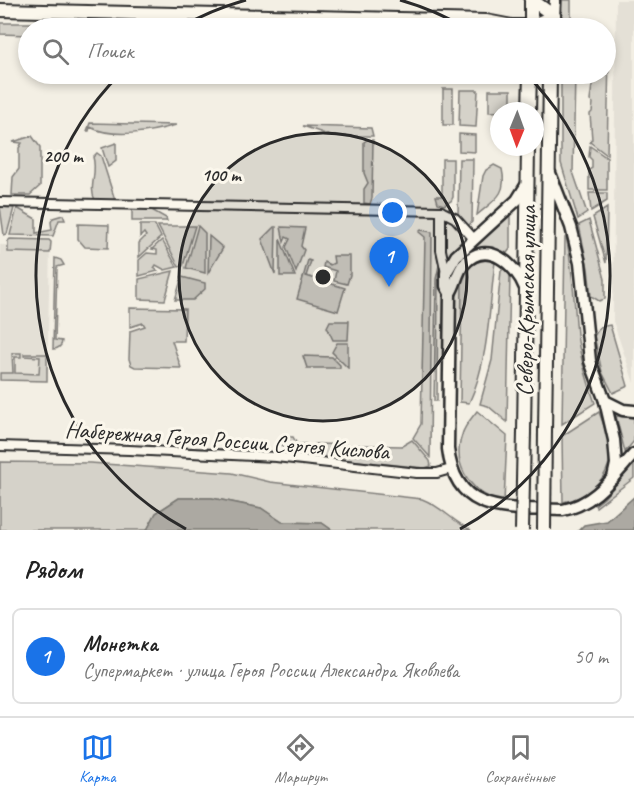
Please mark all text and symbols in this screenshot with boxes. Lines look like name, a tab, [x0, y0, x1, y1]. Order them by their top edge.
search box	[18, 18, 616, 84]
icon: search	[39, 35, 72, 68]
text: Поиск	[87, 37, 133, 65]
north arrow	[490, 102, 544, 156]
text: 200 m	[44, 145, 84, 167]
text: 100 m	[202, 164, 242, 186]
your location	[378, 198, 407, 227]
street label: Северо-Крымская улица	[509, 204, 543, 397]
pin: 1	[370, 238, 408, 287]
centre of rings	[313, 267, 333, 287]
street label: Набережная Героя России Сергея Кислова	[64, 414, 391, 466]
text: Рядом	[24, 553, 82, 586]
text: Монетка	[83, 630, 158, 658]
text: 1	[41, 644, 50, 669]
text: 50 m	[574, 644, 608, 669]
text: Супермаркет · улица Героя России Александра Яковлева	[83, 658, 459, 683]
tab: Карта	[79, 731, 116, 787]
tab: Маршрут	[274, 731, 327, 787]
tab: Сохранённые	[485, 731, 555, 787]

